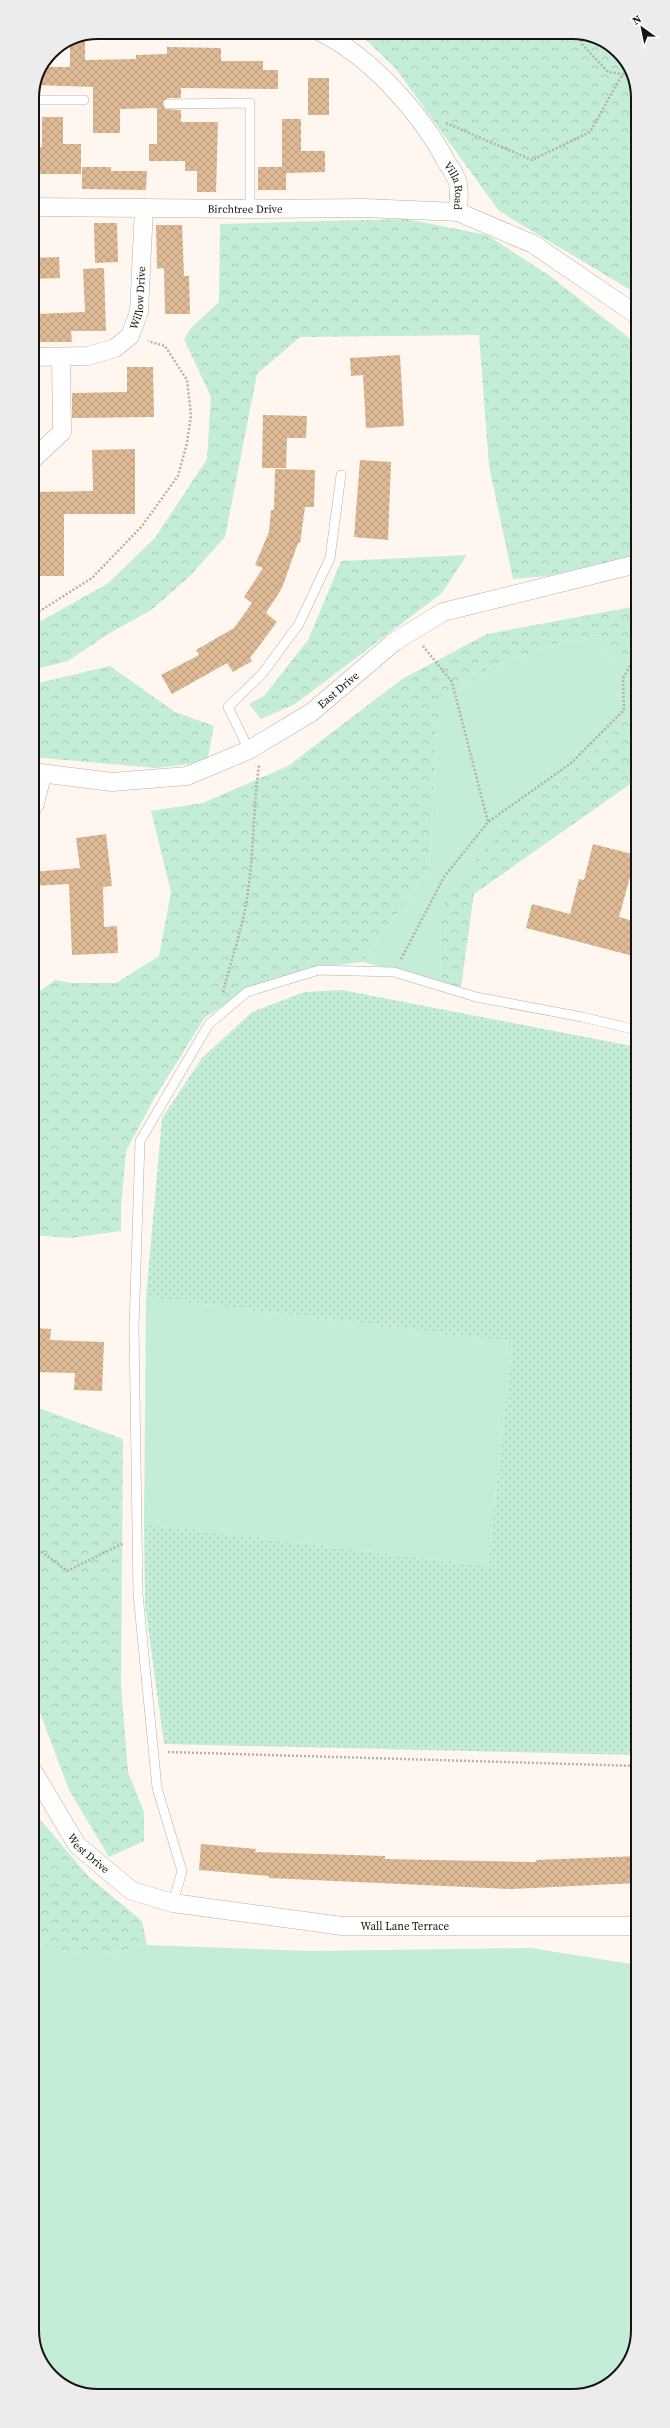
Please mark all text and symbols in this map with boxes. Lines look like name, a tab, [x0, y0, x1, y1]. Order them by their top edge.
north arrow	[622, 8, 662, 48]
text: N	[629, 12, 644, 29]
street label: Villa Road	[441, 159, 466, 211]
street label: Birchtree Drive	[207, 201, 283, 217]
street label: Willow Drive	[126, 265, 149, 331]
street label: East Drive	[314, 668, 362, 712]
street label: West Drive	[64, 1830, 113, 1877]
street label: Wall Lane Terrace	[361, 1919, 450, 1934]

